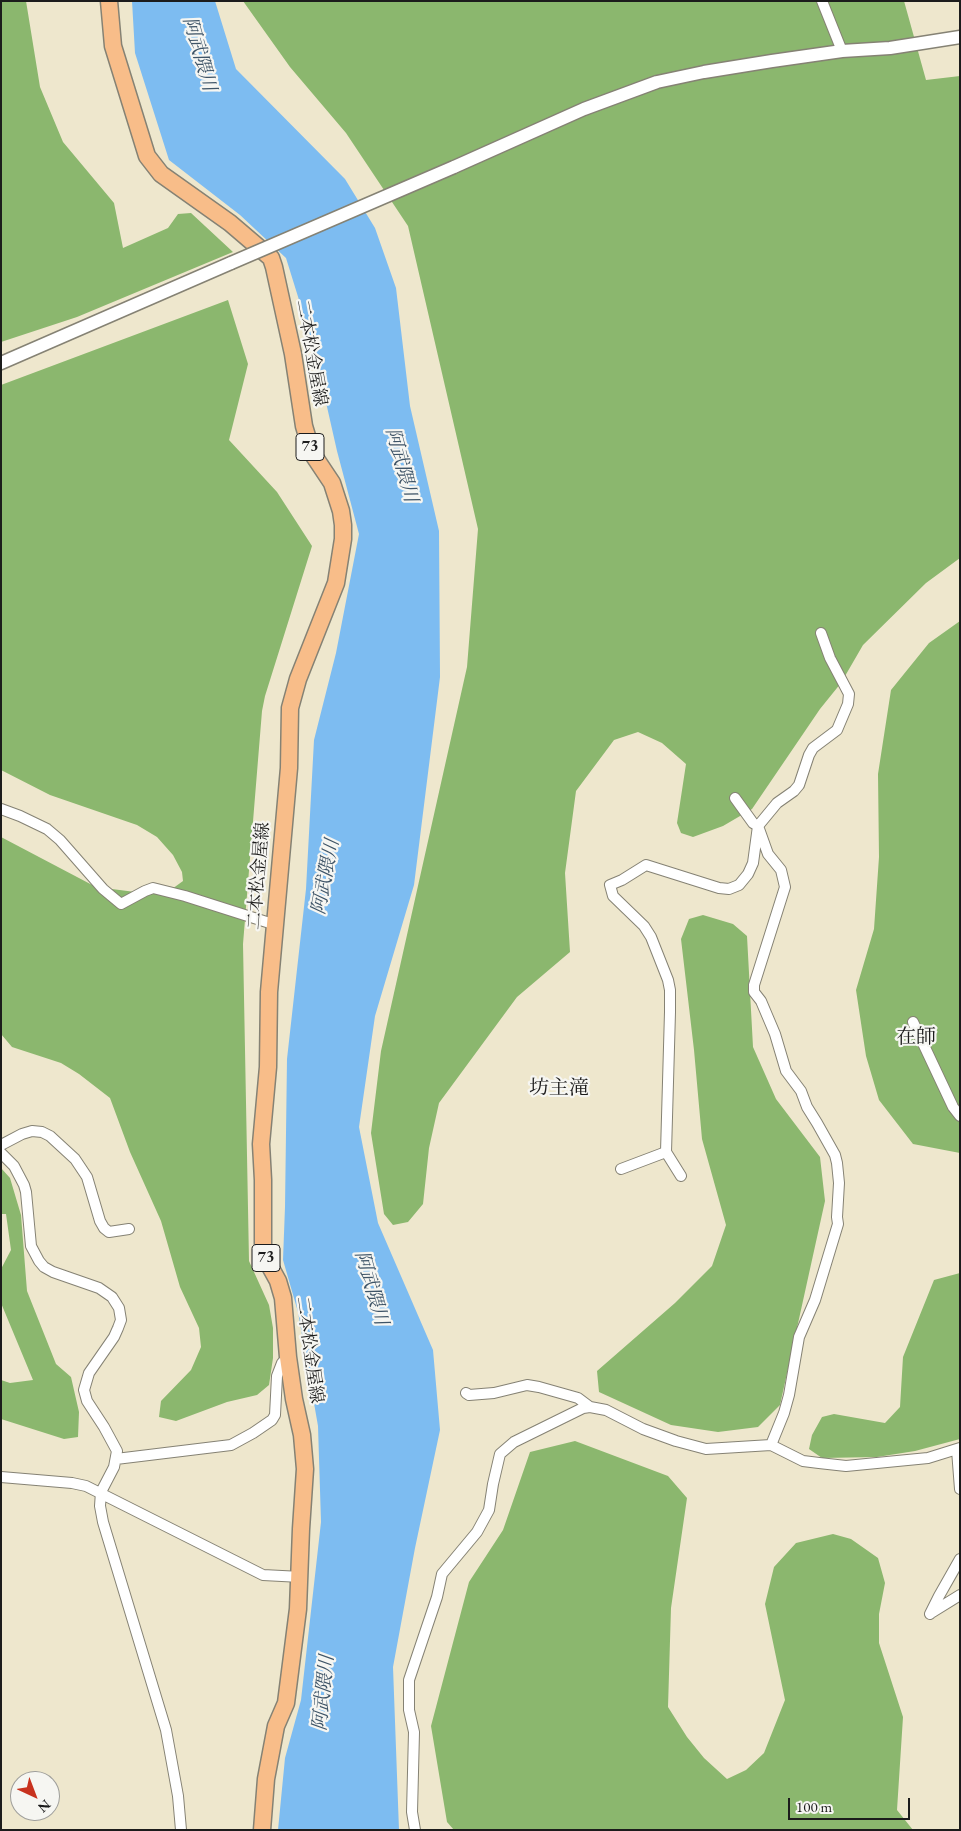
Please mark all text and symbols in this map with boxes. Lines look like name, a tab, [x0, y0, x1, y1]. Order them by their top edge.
water label: 阿武隈川	[178, 14, 220, 94]
street label: 二本松金屋線	[291, 298, 331, 408]
water label: 阿武隈川	[380, 425, 422, 505]
road number: 73	[296, 434, 324, 461]
street label: 二本松金屋線	[244, 821, 274, 931]
water label: 阿武隈川	[308, 838, 344, 916]
district label: 在師	[896, 1026, 936, 1050]
district label: 坊主滝	[529, 1077, 589, 1101]
road number: 73	[252, 1244, 280, 1272]
water label: 阿武隈川	[350, 1248, 392, 1328]
street label: 二本松金屋線	[291, 1295, 327, 1405]
water label: 阿武隈川	[309, 1654, 339, 1732]
north arrow	[10, 1771, 60, 1821]
scale bar	[791, 1788, 914, 1820]
text: N	[34, 1796, 55, 1817]
text: 100 m	[796, 1797, 832, 1816]

